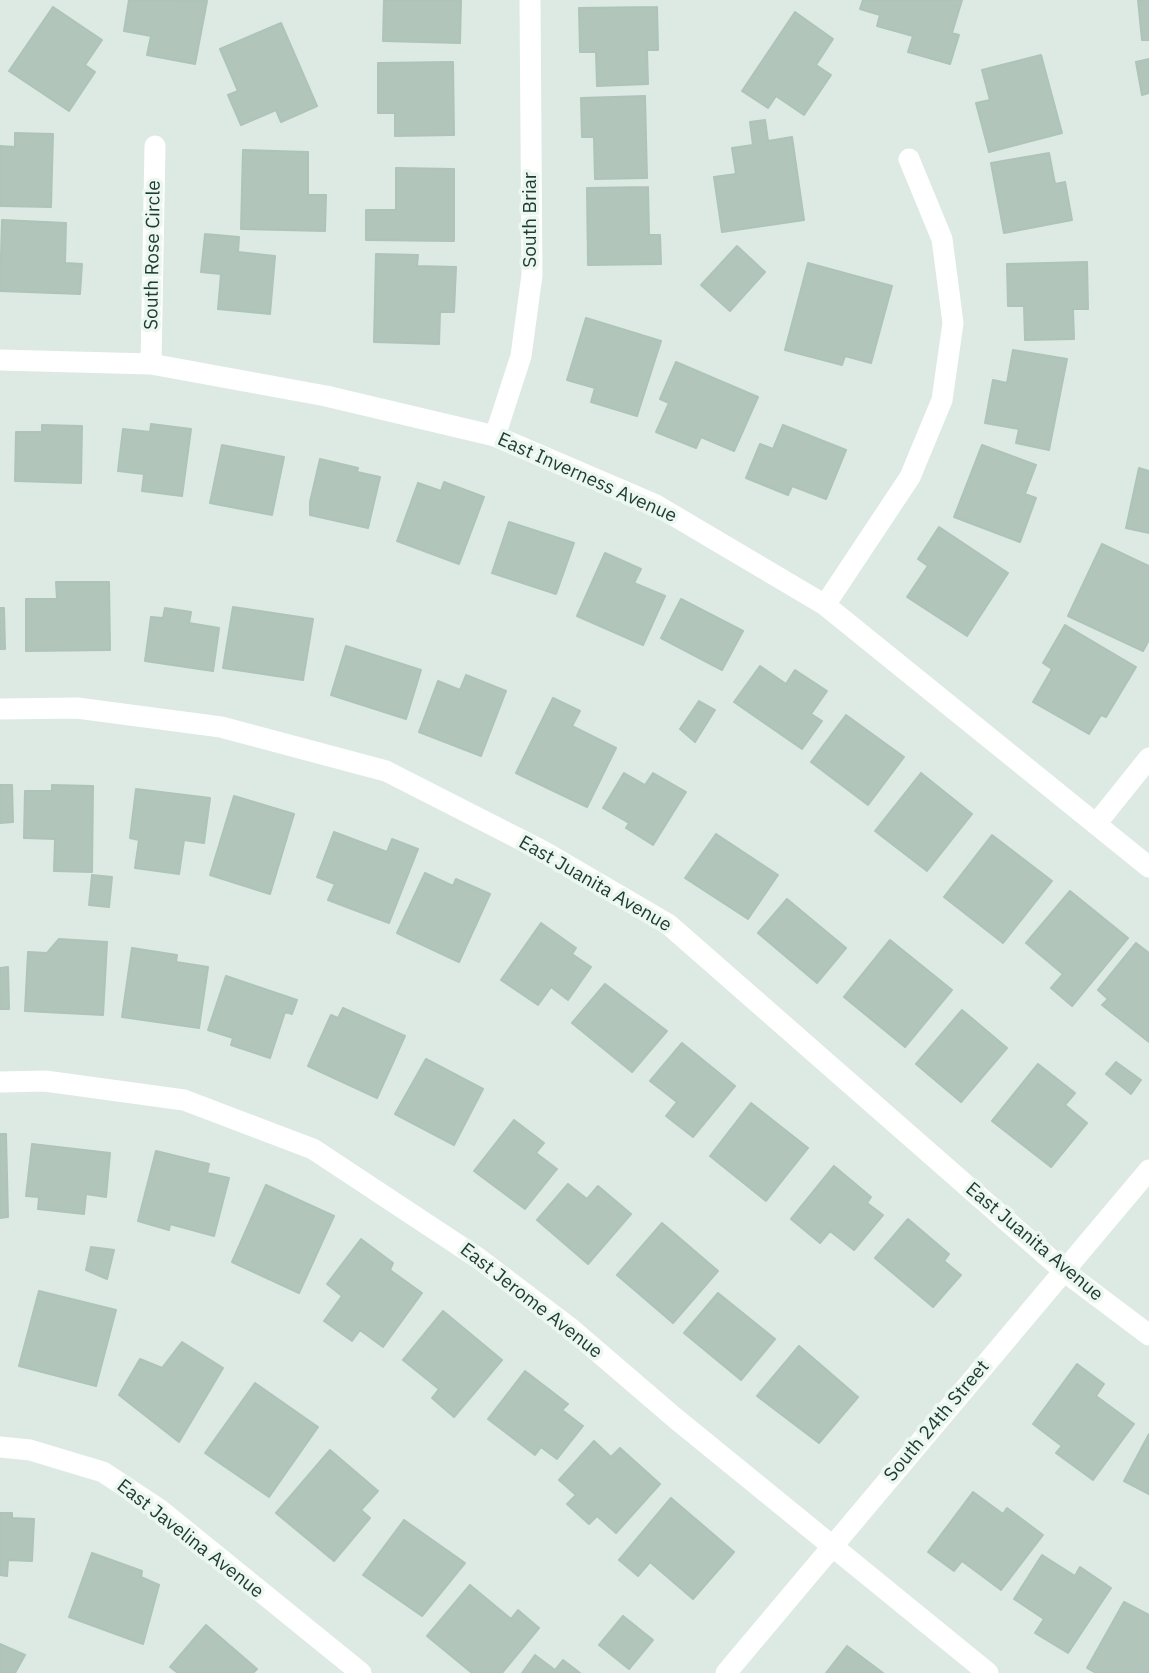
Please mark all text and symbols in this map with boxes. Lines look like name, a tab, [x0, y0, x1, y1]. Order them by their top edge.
street label: South Briar	[520, 172, 542, 268]
street label: South Rose Circle	[140, 180, 166, 330]
street label: East Inverness Avenue	[494, 428, 680, 528]
street label: East Juanita Avenue	[515, 831, 675, 937]
street label: East Juanita Avenue	[961, 1178, 1107, 1306]
street label: East Jerome Avenue	[455, 1238, 607, 1364]
street label: South 24th Street	[880, 1356, 994, 1486]
street label: East Javelina Avenue	[112, 1475, 268, 1603]

